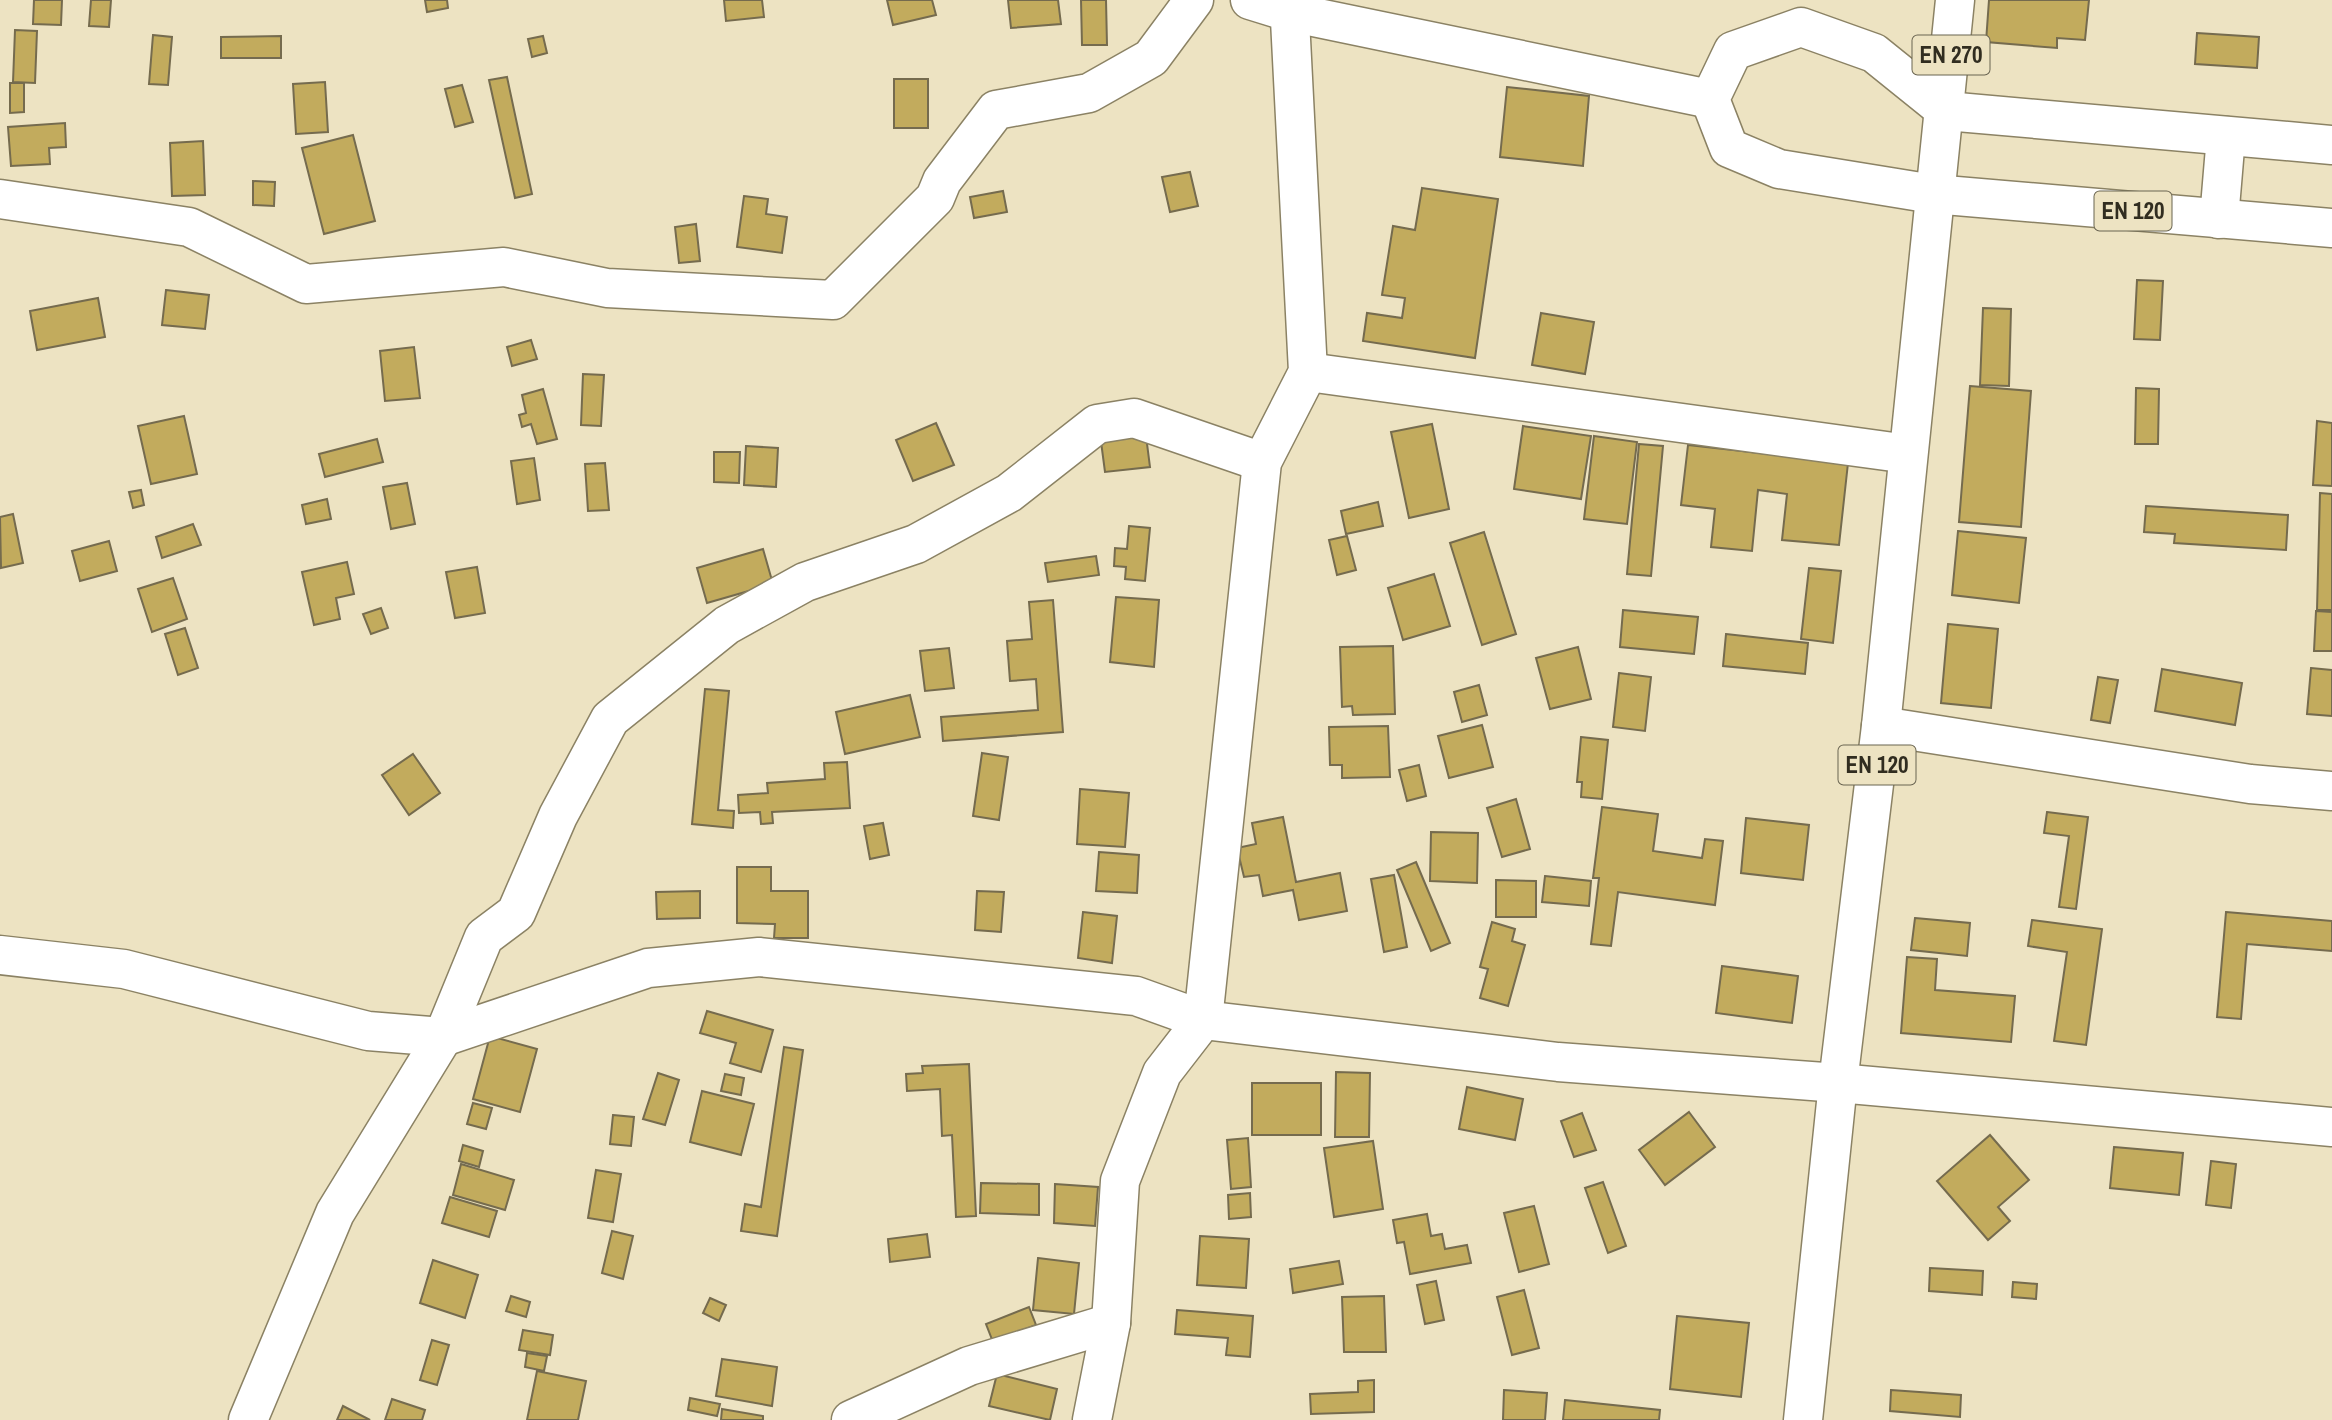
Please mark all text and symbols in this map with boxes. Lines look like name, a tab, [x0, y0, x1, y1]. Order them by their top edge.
road number: EN 270	[1912, 36, 1990, 74]
road number: EN 120	[2094, 192, 2172, 230]
road number: EN 120	[1839, 746, 1916, 785]

